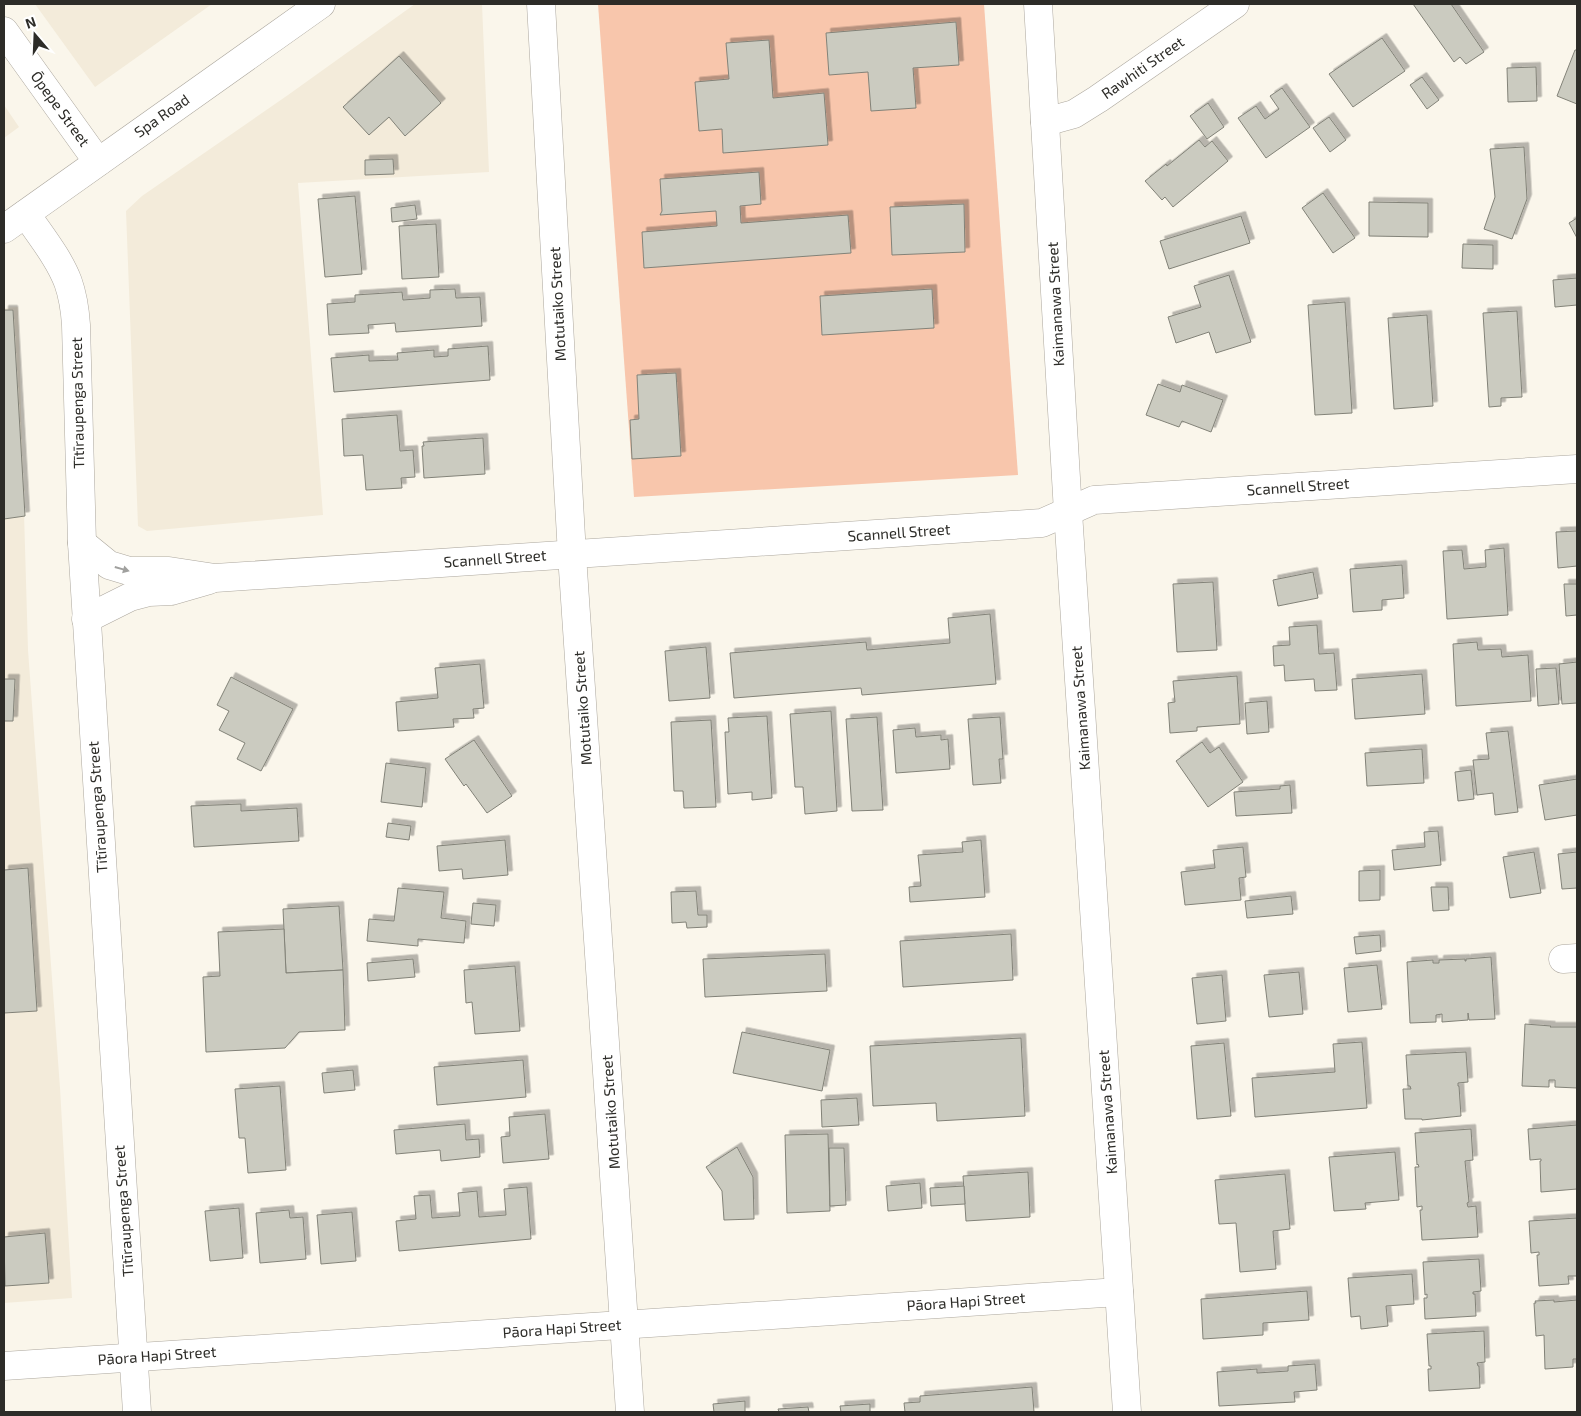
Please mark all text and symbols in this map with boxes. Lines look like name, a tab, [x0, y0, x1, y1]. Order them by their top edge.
north arrow	[10, 10, 60, 60]
text: N	[23, 13, 38, 32]
street label: Rawhiti Street	[1098, 32, 1187, 102]
street label: Ōpepe Street	[27, 67, 94, 150]
street label: Spa Road	[130, 90, 192, 141]
street label: Kaimanawa Street	[1043, 241, 1067, 367]
street label: Motutaiko Street	[545, 246, 569, 362]
street label: Tītīraupenga Street	[67, 337, 87, 469]
street label: Scannell Street	[1246, 473, 1350, 499]
street label: Scannell Street	[847, 519, 951, 545]
street label: Scannell Street	[443, 545, 547, 571]
one-way arrow	[115, 566, 130, 574]
street label: Kaimanawa Street	[1067, 645, 1093, 771]
street label: Motutaiko Street	[569, 650, 595, 766]
street label: Tītīraupenga Street	[83, 740, 111, 873]
street label: Kaimanawa Street	[1094, 1049, 1120, 1175]
street label: Motutaiko Street	[597, 1054, 623, 1170]
street label: Tītīraupenga Street	[109, 1144, 137, 1277]
street label: Pāora Hapi Street	[906, 1288, 1026, 1314]
street label: Pāora Hapi Street	[502, 1315, 622, 1341]
street label: Pāora Hapi Street	[97, 1342, 217, 1368]

